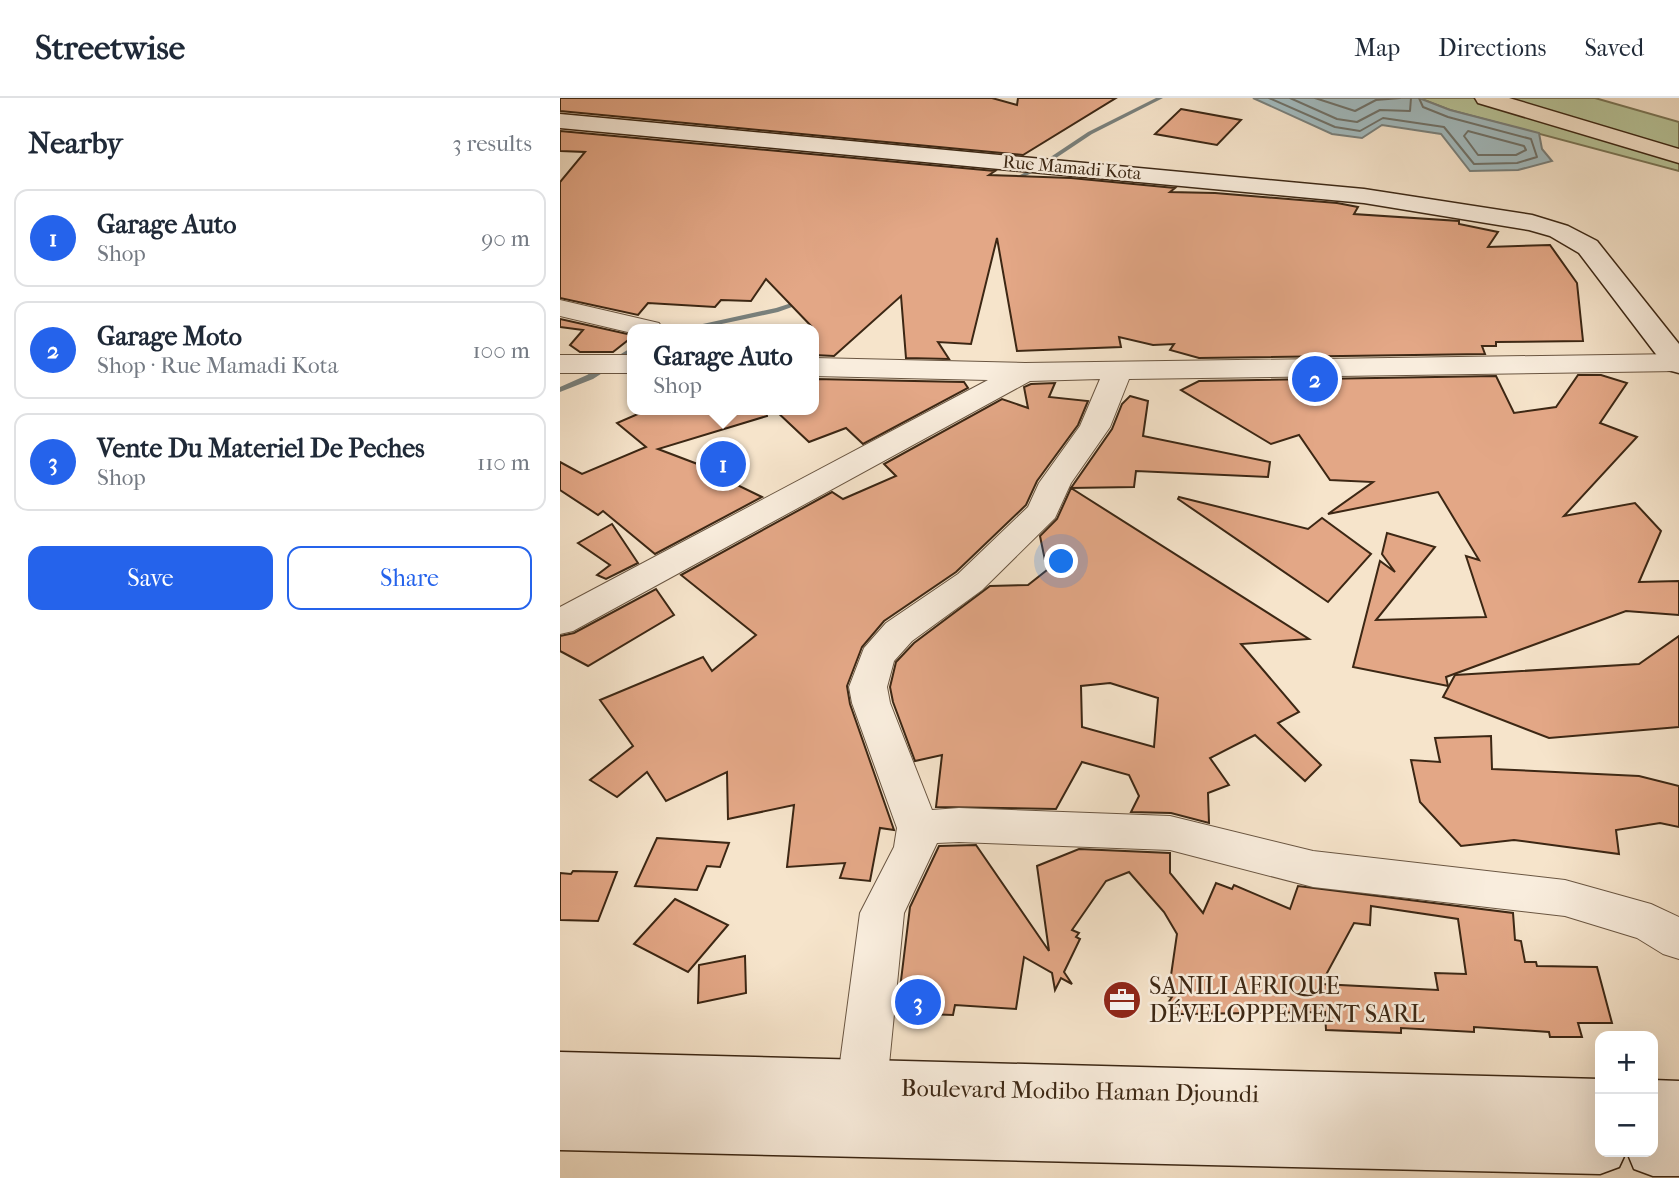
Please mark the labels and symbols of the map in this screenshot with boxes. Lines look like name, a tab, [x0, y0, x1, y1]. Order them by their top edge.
street label: Rue Mamadi Kota	[1002, 151, 1143, 185]
pin: 2	[1292, 353, 1338, 405]
pin: 1	[700, 438, 746, 490]
your location	[1044, 544, 1078, 578]
place label: SANILI AFRIQUE DÉVELOPPEMENT SARL	[1149, 972, 1425, 1028]
pin: 3	[895, 976, 941, 1028]
office icon: SANILI AFRIQUE DÉVELOPPEMENT SARL	[1101, 979, 1143, 1021]
street label: Boulevard Modibo Haman Djoundi	[901, 1074, 1259, 1108]

